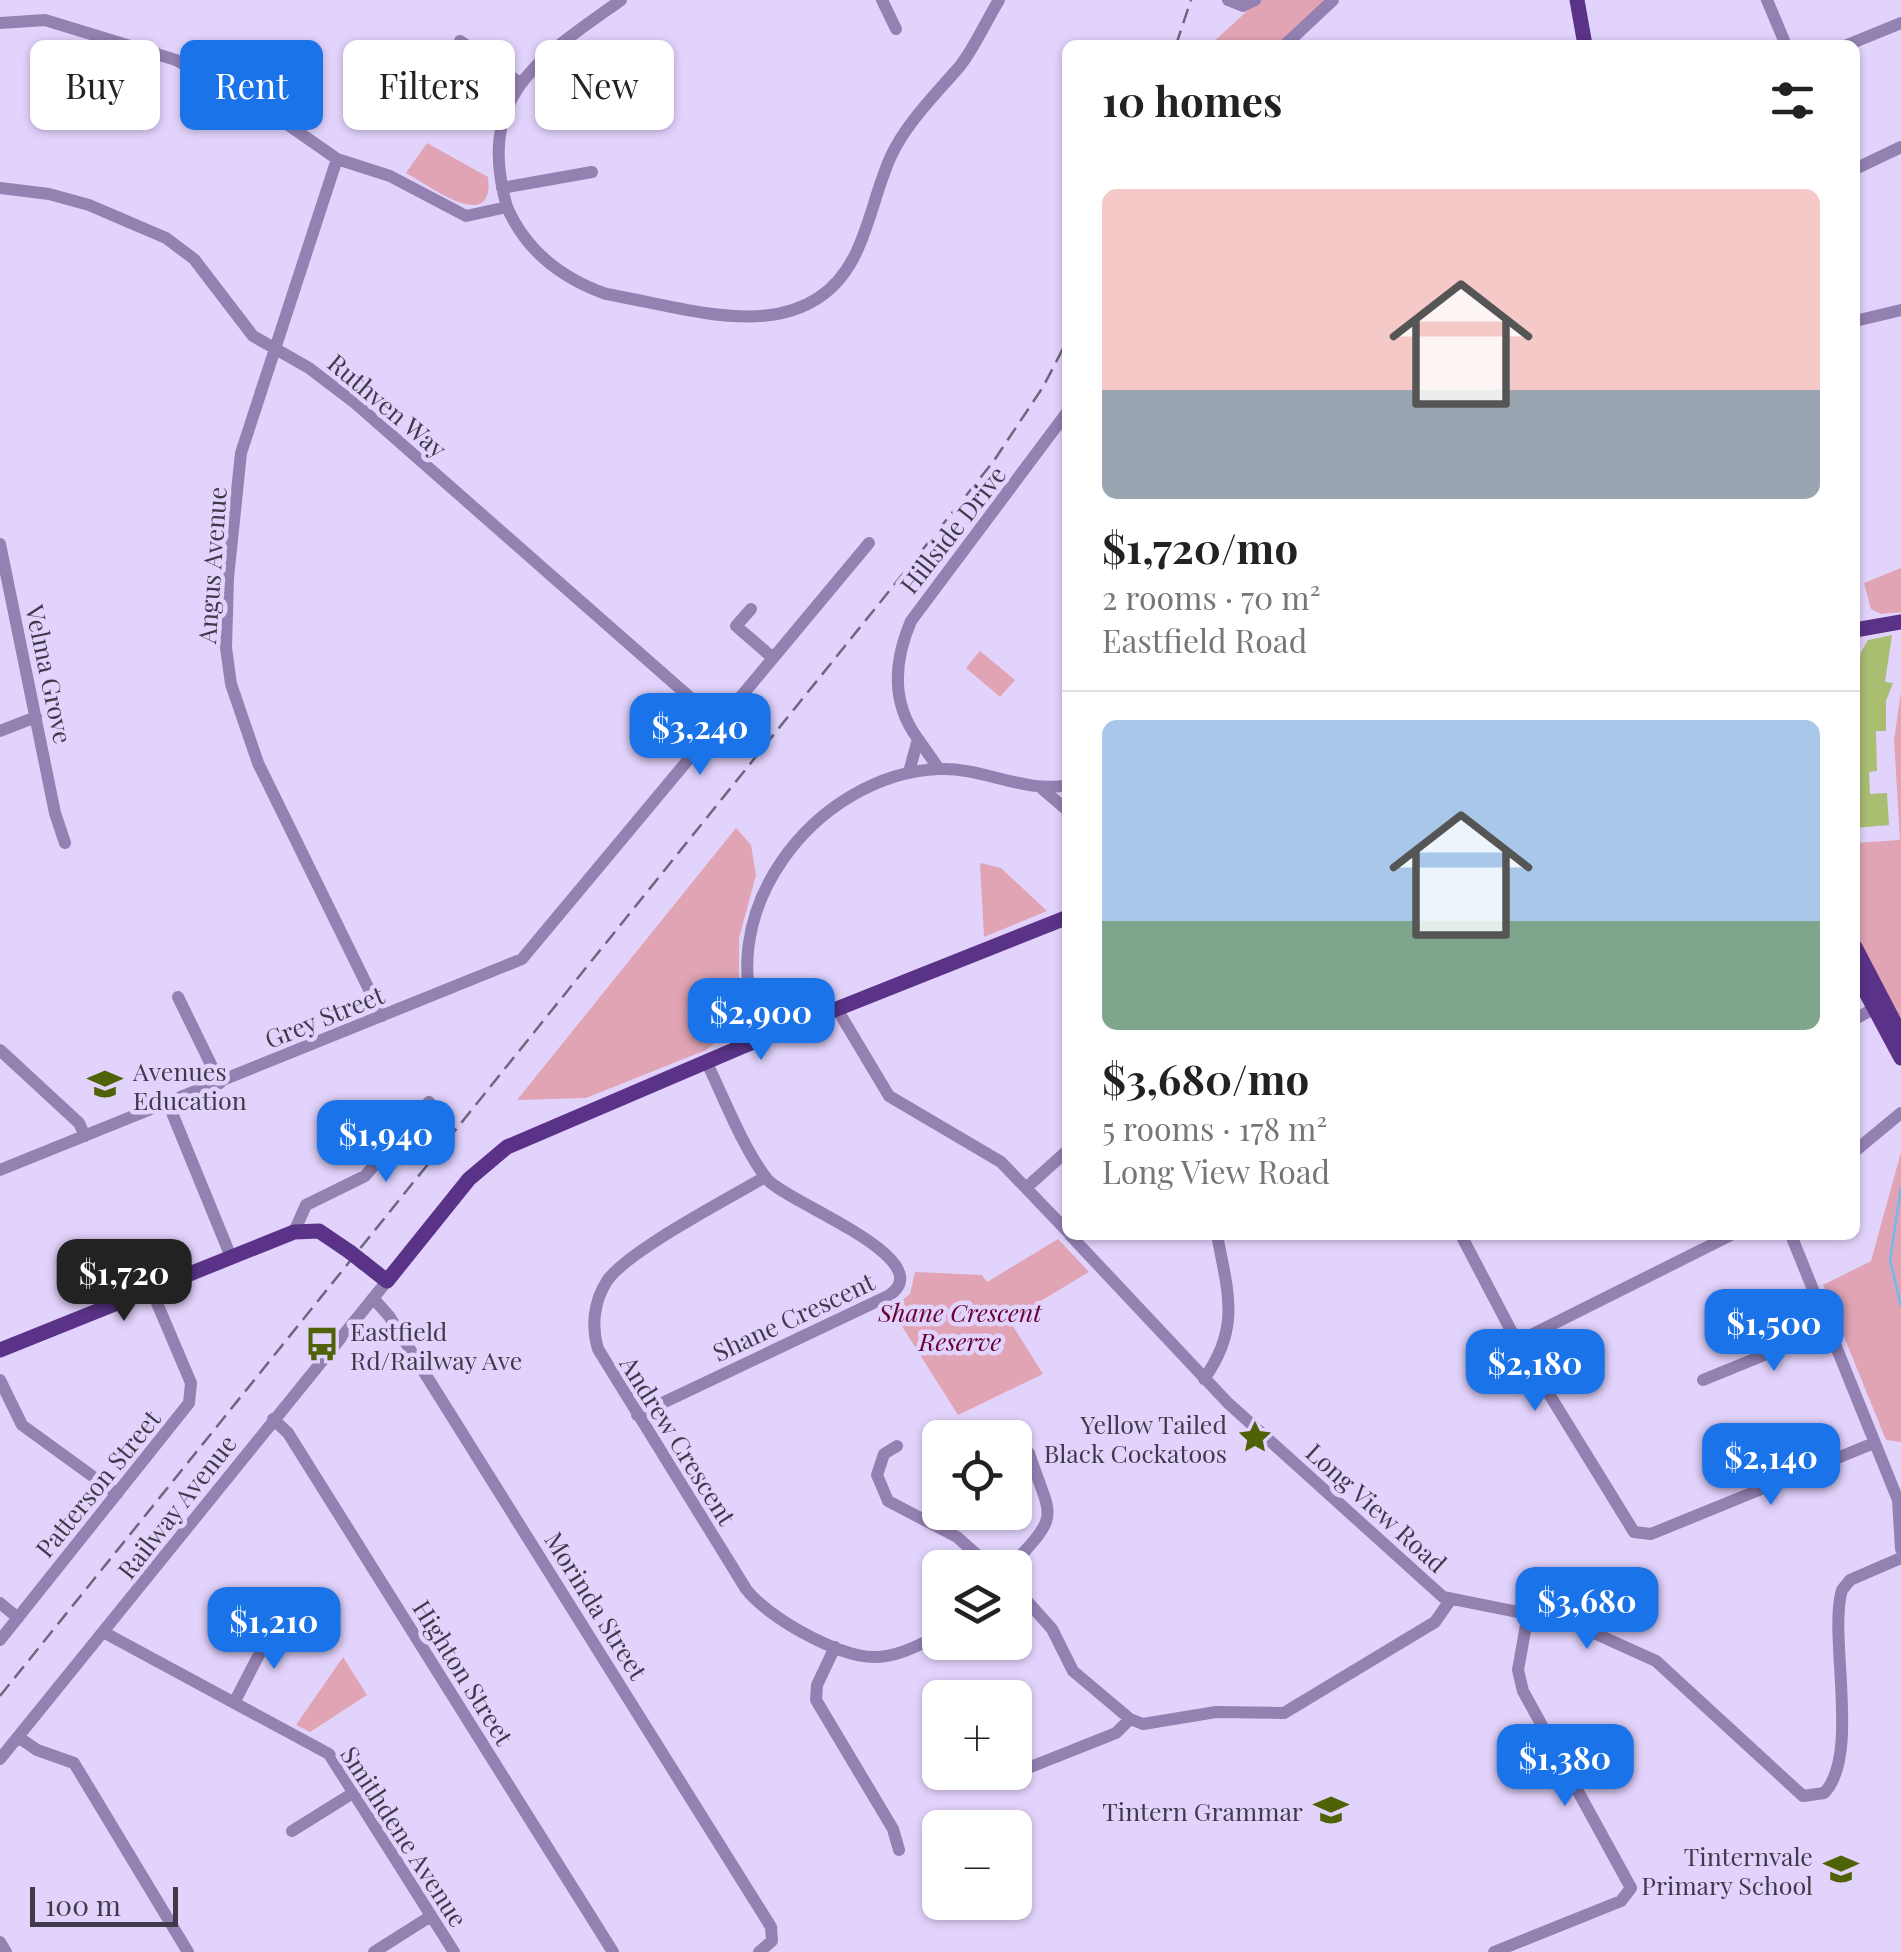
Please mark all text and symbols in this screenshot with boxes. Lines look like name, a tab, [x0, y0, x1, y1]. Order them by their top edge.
chip: Buy	[30, 40, 160, 130]
chip: Rent	[180, 40, 323, 130]
chip: Filters	[343, 40, 515, 130]
chip: New	[535, 40, 674, 130]
text: 10 homes	[1102, 72, 1282, 128]
icon: filters	[1765, 73, 1820, 128]
icon: home	[1371, 254, 1551, 434]
street label: Ruthven Way	[322, 346, 455, 465]
street label: Hillside Drive	[892, 458, 1012, 600]
street label: Angus Avenue	[189, 485, 233, 646]
text: $1,720/mo	[1102, 519, 1298, 575]
text: 2 rooms · 70 m²	[1102, 575, 1320, 618]
street label: Velma Grove	[19, 601, 81, 746]
text: Eastfield Road	[1102, 618, 1307, 661]
pin: $3,240	[619, 693, 781, 778]
text: $3,240	[652, 704, 748, 747]
icon: home	[1371, 785, 1551, 965]
street label: Grey Street	[259, 977, 390, 1055]
pin: $2,900	[680, 978, 842, 1063]
text: $2,900	[710, 989, 812, 1032]
text: $3,680/mo	[1102, 1050, 1309, 1106]
place label: Avenues Education	[132, 1054, 247, 1116]
school or university icon: Avenues Education	[86, 1065, 124, 1103]
pin: $1,940	[305, 1100, 467, 1185]
text: 5 rooms · 178 m²	[1102, 1106, 1327, 1149]
text: $1,940	[339, 1111, 433, 1154]
text: Long View Road	[1102, 1149, 1330, 1192]
pin: $1,720	[43, 1239, 205, 1324]
text: $1,720	[79, 1250, 169, 1293]
street label: Shane Crescent	[707, 1264, 880, 1368]
pin: $1,500	[1693, 1289, 1855, 1374]
park label: Shane Crescent Reserve	[877, 1295, 1043, 1357]
text: $1,500	[1727, 1300, 1821, 1343]
place label: Eastfield Rd/Railway Ave	[350, 1314, 522, 1376]
bus stop icon: Eastfield Rd/Railway Ave	[303, 1325, 341, 1363]
pin: $2,180	[1454, 1329, 1616, 1414]
text: $2,180	[1488, 1340, 1582, 1383]
street label: Andrew Crescent	[613, 1348, 745, 1532]
street label: Patterson Street	[27, 1402, 167, 1564]
place label: Yellow Tailed Black Cockatoos	[1044, 1407, 1227, 1469]
place icon: Yellow Tailed Black Cockatoos	[1236, 1418, 1274, 1456]
map controls	[922, 1420, 1032, 1920]
button: locate	[922, 1420, 1032, 1530]
pin: $2,140	[1690, 1423, 1852, 1508]
street label: Railway Avenue	[109, 1427, 243, 1585]
text: $2,140	[1724, 1434, 1818, 1477]
street label: Long View Road	[1300, 1435, 1454, 1579]
street label: Morinda Street	[538, 1525, 656, 1686]
button: layers	[922, 1550, 1032, 1660]
pin: $3,680	[1506, 1567, 1668, 1652]
text: $3,680	[1537, 1578, 1637, 1621]
pin: $1,210	[193, 1587, 355, 1672]
street label: Highton Street	[406, 1593, 522, 1752]
text: $1,210	[230, 1598, 318, 1641]
button: +	[922, 1680, 1032, 1790]
pin: $1,380	[1484, 1724, 1646, 1809]
text: $1,380	[1519, 1735, 1611, 1778]
street label: Smithdene Avenue	[334, 1739, 476, 1933]
school or university icon: Tintern Grammar	[1312, 1791, 1350, 1829]
place label: Tintern Grammar	[1102, 1794, 1303, 1827]
button: −	[922, 1810, 1032, 1920]
place label: Tinternvale Primary School	[1641, 1839, 1813, 1901]
school or university icon: Tinternvale Primary School	[1822, 1850, 1860, 1888]
scale bar	[30, 1882, 178, 1926]
text: 100 m	[45, 1886, 121, 1923]

